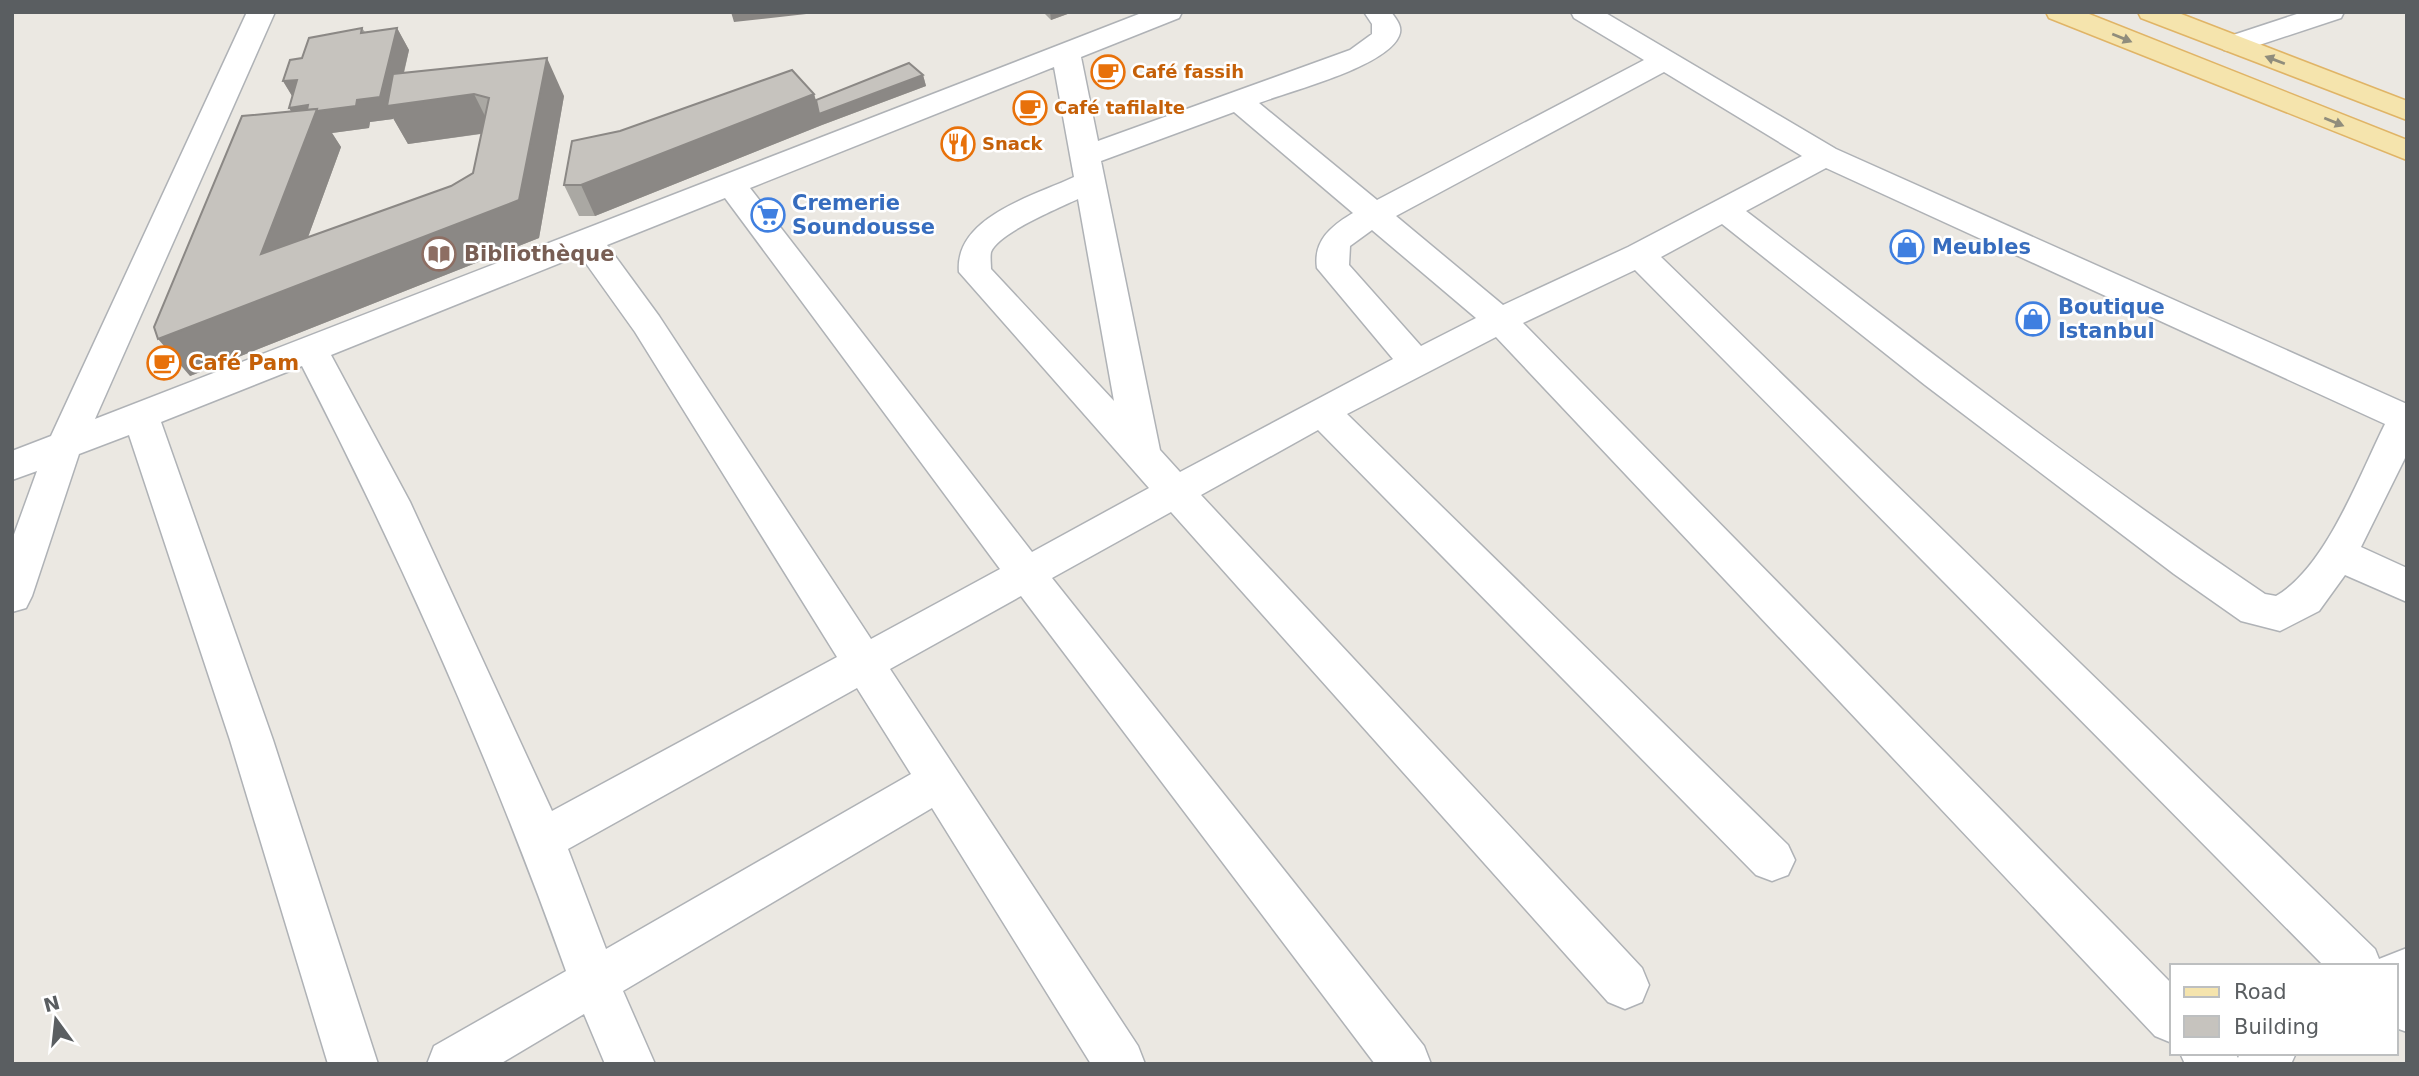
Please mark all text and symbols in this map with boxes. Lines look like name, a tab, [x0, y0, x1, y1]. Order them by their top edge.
one-way arrow	[2112, 32, 2133, 43]
cafe icon: Café fassih	[1089, 53, 1127, 91]
one-way arrow	[2264, 54, 2285, 65]
place label: Café fassih	[1132, 61, 1244, 82]
cafe icon: Café tafilalte	[1011, 89, 1049, 127]
place label: Café tafilalte	[1054, 97, 1185, 118]
one-way arrow	[2323, 116, 2344, 127]
restaurant icon: Snack	[939, 125, 977, 163]
place label: Snack	[982, 133, 1044, 154]
place label: Cremerie Soundousse	[792, 191, 935, 239]
supermarket icon: Cremerie Soundousse	[749, 196, 787, 234]
shop icon: Meubles	[1888, 228, 1926, 266]
library icon: Bibliothèque	[420, 235, 458, 273]
place label: Meubles	[1932, 235, 2031, 259]
place label: Bibliothèque	[464, 242, 615, 266]
place label: Boutique Istanbul	[2058, 295, 2165, 343]
shop icon: Boutique Istanbul	[2014, 300, 2052, 338]
cafe icon: Café Pam	[145, 344, 183, 382]
place label: Café Pam	[188, 351, 299, 375]
legend	[2170, 964, 2398, 1055]
text: Road	[2234, 980, 2287, 1004]
north arrow	[21, 985, 91, 1055]
text: N	[41, 991, 62, 1016]
text: Building	[2234, 1015, 2319, 1039]

